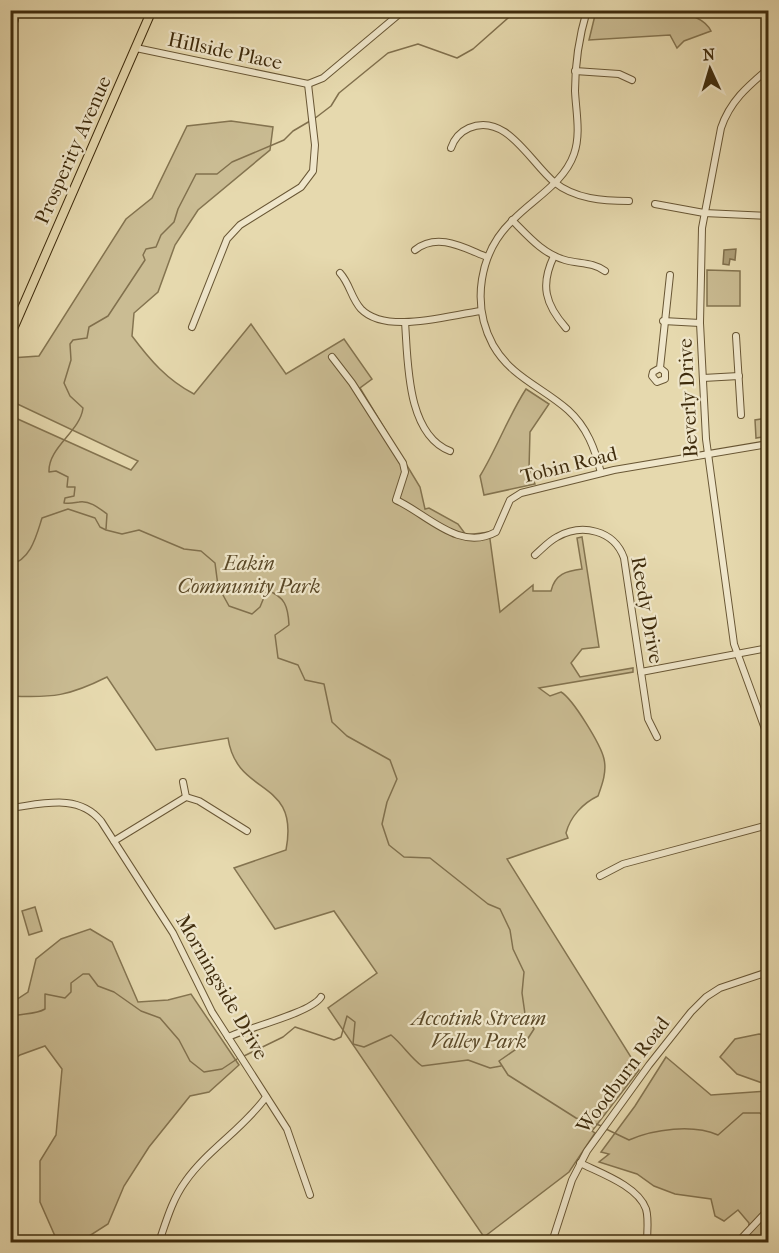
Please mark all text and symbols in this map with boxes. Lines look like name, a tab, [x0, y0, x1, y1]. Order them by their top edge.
street label: Hillside Place	[166, 28, 285, 74]
north arrow	[680, 39, 740, 99]
text: N	[702, 45, 717, 64]
street label: Prosperity Avenue	[30, 72, 116, 228]
street label: Beverly Drive	[673, 338, 703, 458]
street label: Tobin Road	[518, 442, 621, 488]
park label: Eakin Community Park	[177, 552, 321, 598]
street label: Reedy Drive	[626, 555, 668, 666]
street label: Morningside Drive	[171, 910, 273, 1064]
park label: Accotink Stream Valley Park	[409, 1007, 546, 1053]
street label: Woodburn Road	[571, 1011, 675, 1139]

